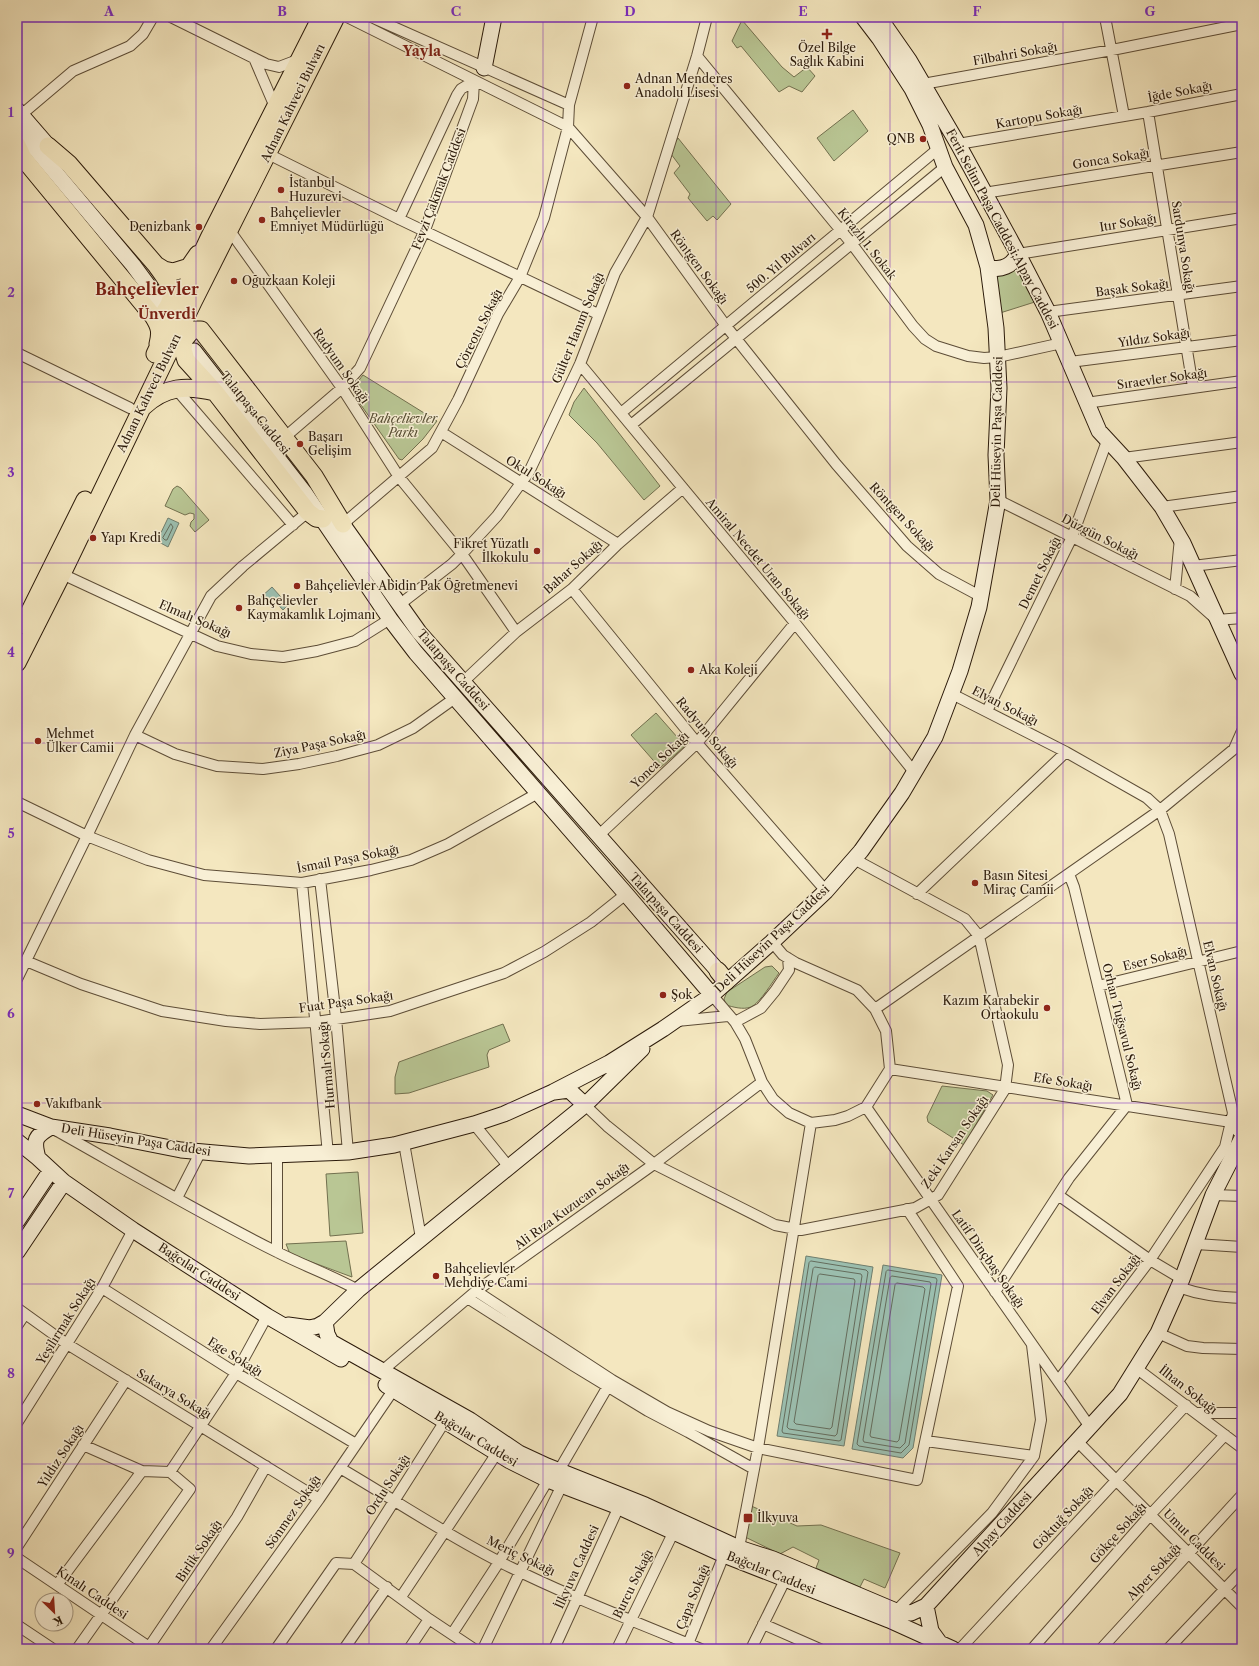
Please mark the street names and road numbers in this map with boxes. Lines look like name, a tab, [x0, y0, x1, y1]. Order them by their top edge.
street label: Filbahri Sokağı	[972, 39, 1059, 68]
street label: Adnan Kahveci Bulvarı	[257, 41, 328, 165]
street label: İğde Sokağı	[1146, 77, 1214, 105]
street label: Kartopu Sokağı	[994, 101, 1084, 132]
street label: Fevzi Çakmak Caddesi	[408, 126, 469, 252]
street label: Ferit Selim Paşa Caddesi;Alpay Caddesi	[943, 126, 1062, 332]
street label: Gonca Sokağı	[1071, 145, 1151, 172]
street label: Sardunya Sokağı	[1169, 200, 1198, 295]
street label: Kirazlı 1. Sokak	[835, 205, 901, 283]
street label: Itır Sokağı	[1098, 211, 1158, 234]
street label: Röntgen Sokağı	[667, 226, 732, 307]
street label: 500. Yıl Bulvarı	[743, 229, 819, 296]
street label: Gülter Hanım Sokağı	[548, 270, 607, 386]
street label: Başak Sokağı	[1095, 276, 1170, 299]
street label: Çöreotu Sokağı	[452, 286, 505, 371]
street label: Radyum Sokağı	[310, 325, 373, 406]
street label: Yıldız Sokağı	[1116, 325, 1191, 350]
street label: Adnan Kahveci Bulvarı	[113, 331, 184, 455]
street label: Deli Hüseyin Paşa Caddesi	[988, 356, 1005, 508]
street label: Sıraevler Sokağı	[1116, 365, 1208, 392]
street label: Talatpaşa Caddesi	[217, 368, 294, 457]
street label: Okul Sokağı	[503, 452, 570, 501]
street label: Röntgen Sokağı	[867, 479, 938, 555]
street label: Amiral Necdet Uran Sokağı	[702, 494, 814, 623]
street label: Düzgün Sokağı	[1059, 511, 1142, 563]
street label: Demet Sokağı	[1015, 534, 1064, 612]
street label: Bahar Sokağı	[540, 536, 605, 597]
street label: Elmalı Sokağı	[157, 597, 234, 641]
street label: Talatpaşa Caddesi	[414, 626, 493, 714]
street label: Elvan Sokağı	[970, 682, 1041, 729]
street label: Radyum Sokağı	[673, 694, 742, 772]
street label: Ziya Paşa Sokağı	[273, 726, 368, 761]
street label: Yonca Sokağı	[627, 728, 692, 792]
street label: İsmail Paşa Sokağı	[295, 840, 401, 876]
street label: Talatpaşa Caddesi	[627, 870, 706, 956]
street label: Deli Hüseyin Paşa Caddesi	[711, 881, 832, 996]
street label: Elvan Sokağı	[1200, 939, 1231, 1013]
street label: Eser Sokağı	[1121, 943, 1189, 974]
street label: Orhan Tuğsavul Sokağı	[1099, 962, 1146, 1092]
street label: Fuat Paşa Sokağı	[298, 987, 394, 1016]
street label: Hurmalı Sokağı	[315, 1020, 338, 1109]
street label: Efe Sokağı	[1032, 1069, 1094, 1094]
street label: Zeki Karsan Sokağı	[918, 1092, 991, 1191]
street label: Deli Hüseyin Paşa Caddesi	[60, 1120, 212, 1159]
street label: Ali Rıza Kuzucan Sokağı	[511, 1159, 632, 1253]
street label: Latif Dinçbaş Sokağı	[949, 1207, 1028, 1311]
street label: Bağcılar Caddesi	[156, 1240, 243, 1304]
street label: Elvan Sokağı	[1088, 1250, 1144, 1317]
street label: Yeşilırmak Sokağı	[32, 1274, 99, 1368]
street label: Ege Sokağı	[205, 1334, 266, 1379]
street label: İlhan Sokağı	[1156, 1361, 1221, 1417]
street label: Sakarya Sokağı	[134, 1365, 215, 1422]
street label: Bağcılar Caddesi	[432, 1408, 521, 1470]
street label: Yıldız Sokağı	[34, 1421, 87, 1491]
street label: Ordu Sokağı	[362, 1451, 413, 1518]
street label: Sönmez Sokağı	[262, 1472, 324, 1552]
street label: Göktuğ Sokağı	[1029, 1482, 1096, 1553]
street label: Alpay Caddesi	[968, 1488, 1035, 1560]
street label: Gökçe Sokağı	[1086, 1499, 1149, 1566]
street label: Umut Caddesi	[1160, 1506, 1228, 1574]
street label: Birlik Sokağı	[172, 1517, 225, 1585]
street label: İlkyuva Caddesi	[550, 1522, 602, 1611]
street label: Meriç Sokağı	[485, 1533, 558, 1579]
street label: Alper Sokağı	[1123, 1540, 1184, 1604]
street label: Burcu Sokağı	[609, 1546, 656, 1621]
street label: Bağcılar Caddesi	[725, 1548, 818, 1597]
street label: Çapa Sokağı	[673, 1561, 713, 1632]
street label: Kınalı Caddesi	[54, 1564, 130, 1622]

